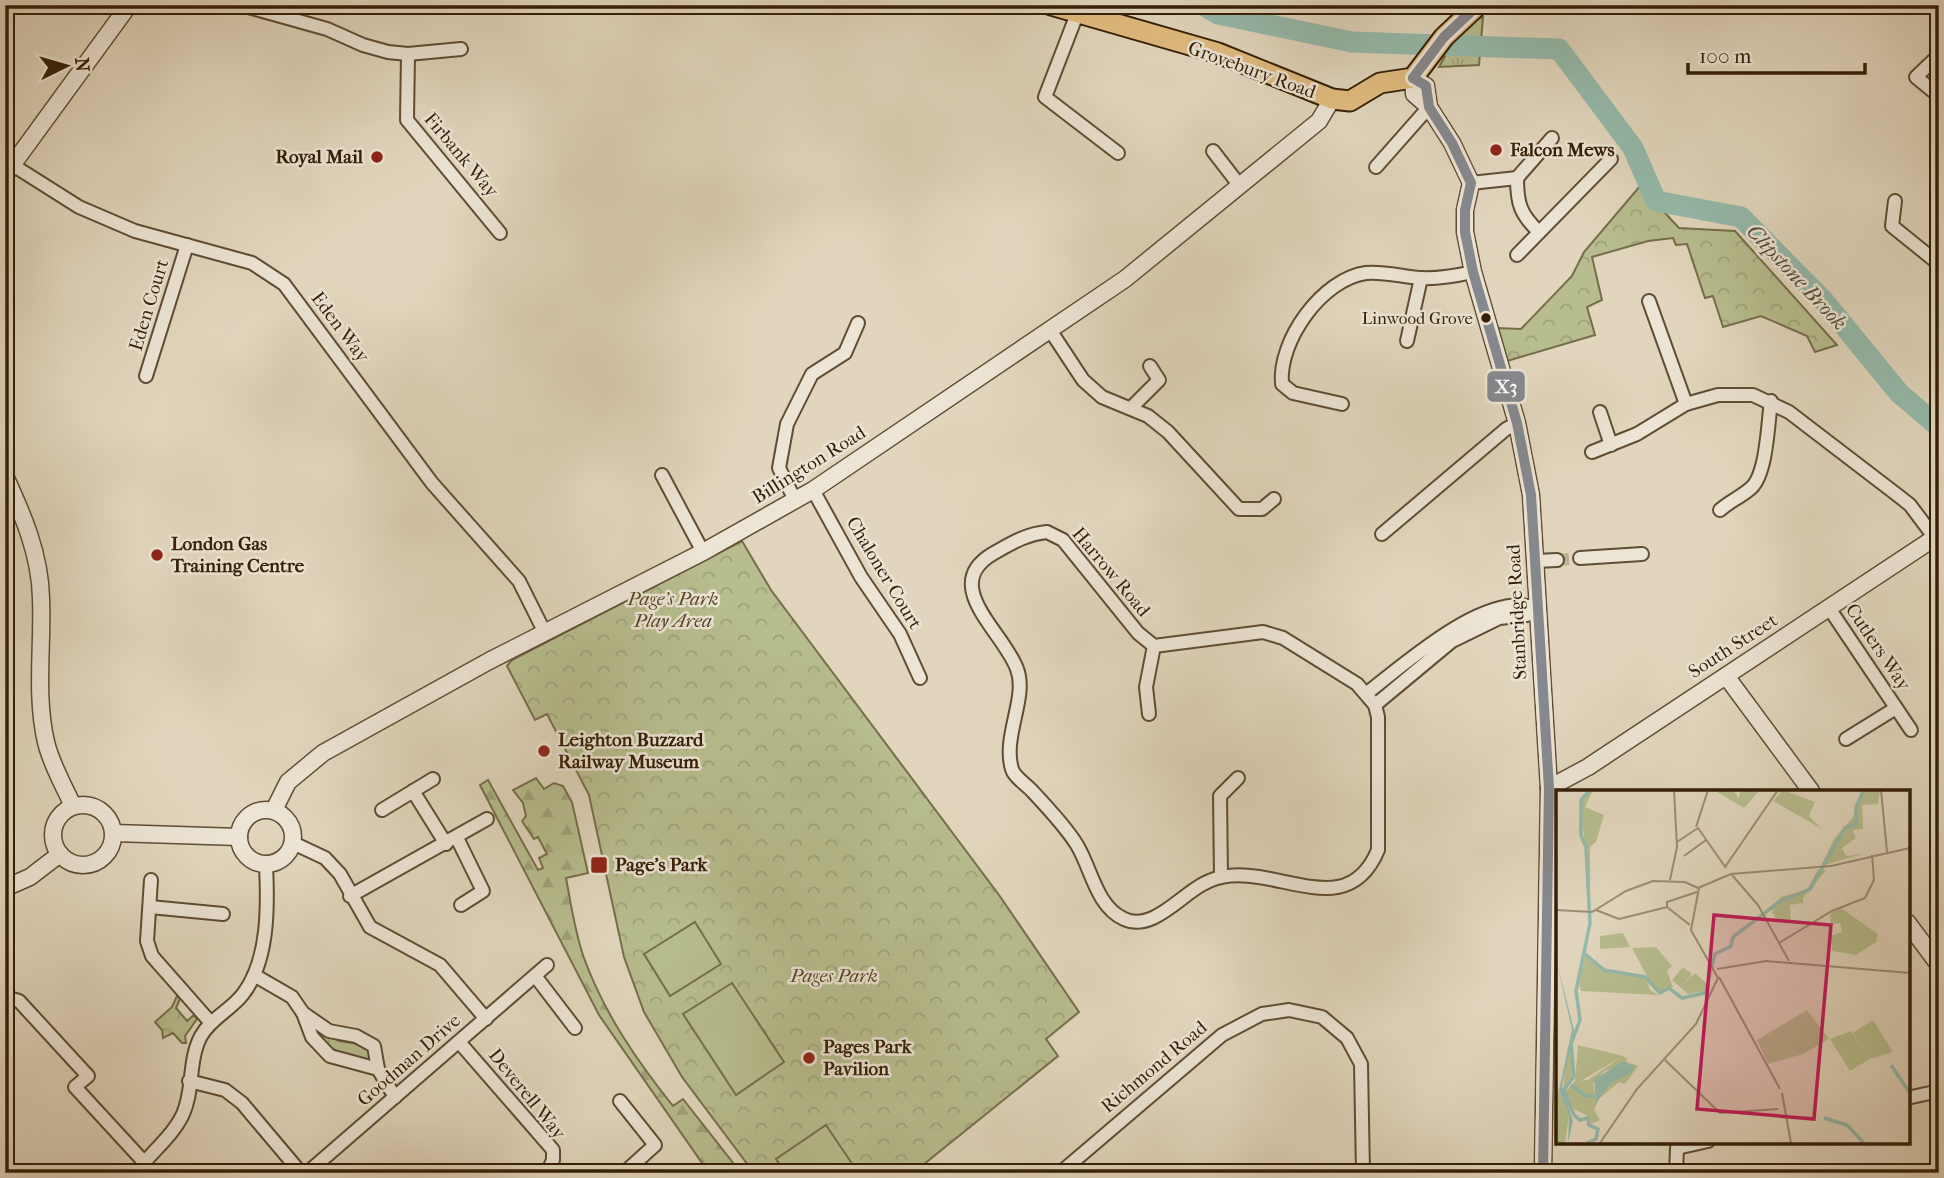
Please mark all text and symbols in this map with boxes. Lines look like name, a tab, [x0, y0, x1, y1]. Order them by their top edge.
north arrow	[32, 32, 102, 102]
scale bar	[1688, 32, 1865, 76]
street label: Grovebury Road	[1185, 37, 1319, 104]
text: 100 m	[1699, 44, 1752, 68]
text: N	[70, 56, 94, 73]
street label: Firbank Way	[419, 108, 503, 202]
place label: Falcon Mews	[1509, 139, 1615, 161]
marker: Falcon Mews	[1488, 142, 1504, 158]
place label: Royal Mail	[275, 146, 364, 168]
marker: Royal Mail	[369, 149, 385, 165]
water label: Clipstone Brook	[1742, 219, 1852, 335]
street label: Eden Court	[125, 256, 173, 353]
street label: Eden Way	[306, 287, 374, 367]
place label: Linwood Grove	[1362, 308, 1474, 328]
marker: Linwood Grove	[1479, 311, 1493, 325]
line badge: X3	[1486, 370, 1526, 403]
text: X3	[1494, 376, 1517, 398]
street label: Billington Road	[748, 421, 870, 509]
street label: Chaloner Court	[842, 513, 926, 633]
street label: Harrow Road	[1067, 523, 1155, 622]
place label: London Gas Training Centre	[170, 533, 305, 577]
street label: Stanbridge Road	[1502, 543, 1532, 680]
marker: London Gas Training Centre	[149, 547, 165, 563]
park label: Page's Park Play Area	[626, 588, 719, 632]
street label: Cutlers Way	[1841, 599, 1916, 695]
street label: South Street	[1684, 609, 1782, 683]
place label: Leighton Buzzard Railway Museum	[558, 729, 704, 773]
marker: Leighton Buzzard Railway Museum	[536, 743, 552, 759]
inset map	[1556, 790, 1909, 1143]
place label: Page's Park	[615, 854, 709, 876]
marker: Page's Park	[589, 855, 609, 875]
park label: Pages Park	[789, 965, 878, 987]
street label: Goodman Drive	[353, 1009, 465, 1111]
street label: Richmond Road	[1097, 1016, 1212, 1118]
place label: Pages Park Pavilion	[823, 1036, 913, 1080]
street label: Deverell Way	[484, 1044, 571, 1144]
marker: Pages Park Pavilion	[801, 1050, 817, 1066]

